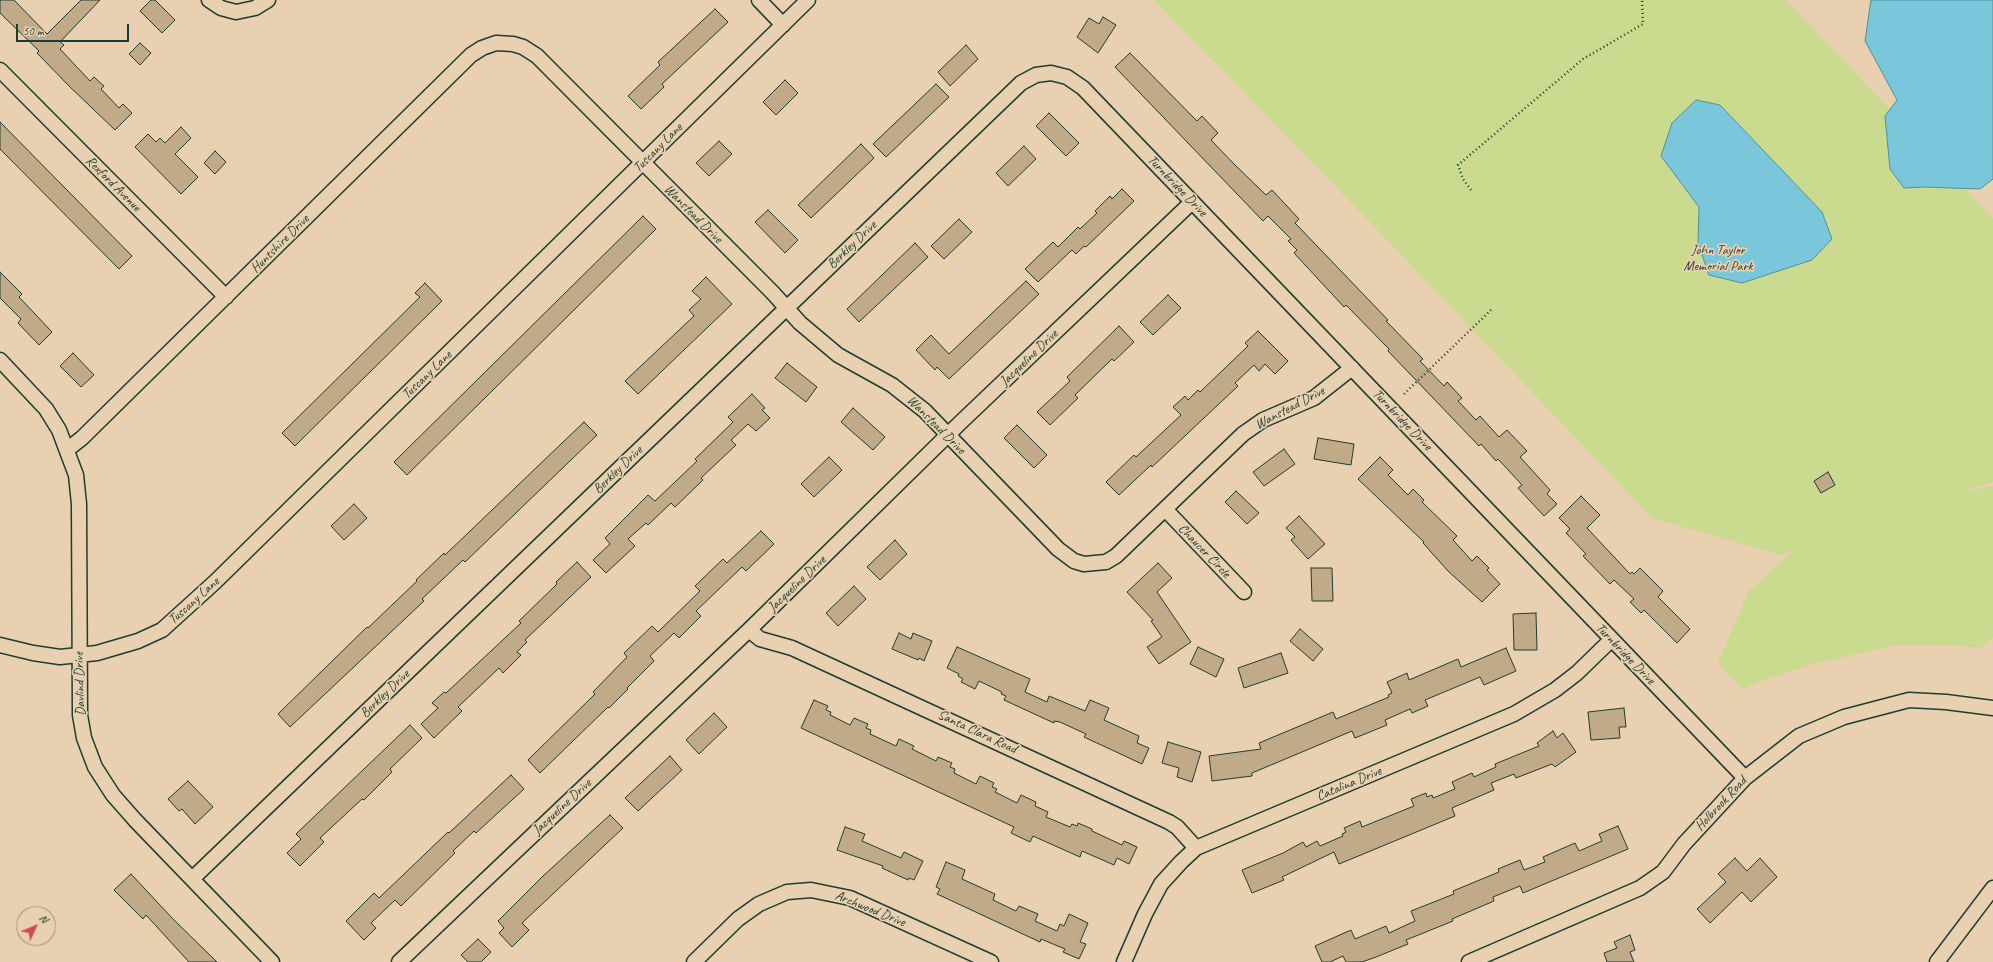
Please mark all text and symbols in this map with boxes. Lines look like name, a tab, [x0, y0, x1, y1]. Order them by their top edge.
scale bar	[18, 16, 131, 42]
text: 50 m	[23, 23, 43, 39]
street label: Tuscany Lane	[630, 120, 686, 176]
street label: Turnbridge Drive	[1144, 152, 1210, 220]
street label: Rexford Avenue	[82, 153, 144, 215]
street label: Wanstead Drive	[660, 181, 726, 247]
street label: Huntshire Drive	[247, 211, 313, 277]
street label: Berkley Drive	[824, 217, 880, 273]
park label: John Taylor Memorial Park	[1683, 242, 1753, 274]
street label: Jacqueline Drive	[996, 326, 1062, 390]
street label: Tuscany Lane	[398, 347, 456, 403]
street label: Wanstead Drive	[1252, 383, 1328, 433]
street label: Turnbridge Drive	[1369, 386, 1435, 454]
street label: Wanstead Drive	[903, 392, 969, 458]
street label: Berkley Drive	[590, 442, 646, 498]
street label: Chaucer Circle	[1174, 521, 1234, 581]
street label: Jacqueline Drive	[764, 552, 830, 616]
street label: Tuscany Lane	[165, 574, 223, 628]
street label: Turnbridge Drive	[1592, 620, 1658, 688]
street label: Davlind Drive	[70, 652, 90, 716]
street label: Berkley Drive	[357, 666, 413, 722]
street label: Santa Clara Road	[935, 706, 1019, 758]
street label: Catalina Drive	[1314, 763, 1384, 805]
street label: Holbrook Road	[1692, 773, 1750, 835]
street label: Jacqueline Drive	[529, 775, 595, 839]
street label: Archwood Drive	[832, 887, 908, 931]
north arrow	[16, 906, 56, 946]
text: N	[37, 911, 51, 926]

